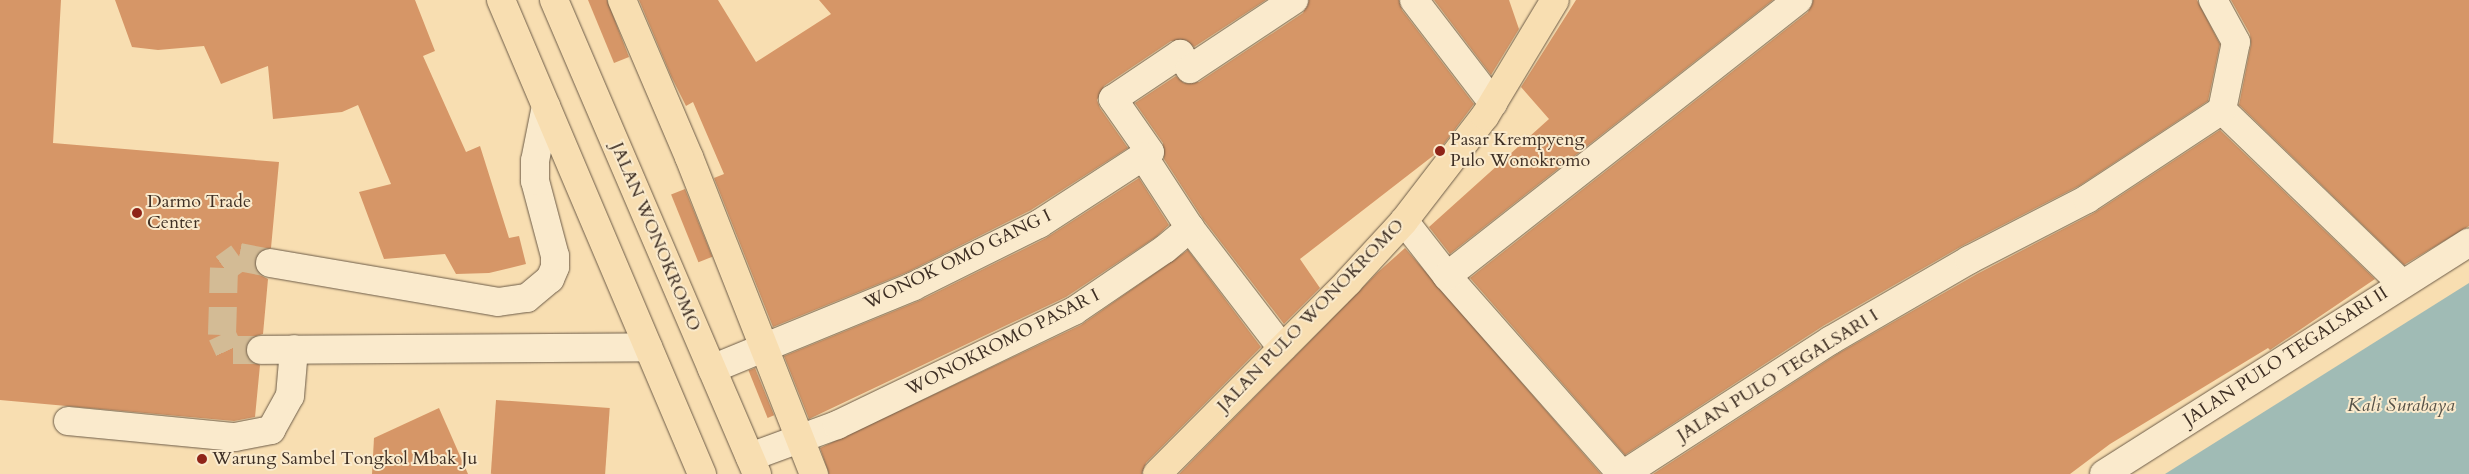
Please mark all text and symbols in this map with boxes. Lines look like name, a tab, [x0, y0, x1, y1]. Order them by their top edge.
place label: Pasar Krempyeng Pulo Wonokromo	[1450, 130, 1590, 172]
street label: JALAN WONOKROMO	[605, 139, 705, 335]
marker: Pasar Krempyeng Pulo Wonokromo	[1434, 145, 1446, 157]
place label: Darmo Trade Center	[147, 192, 251, 234]
street label: WONOK OMO GANG I	[861, 205, 1055, 315]
marker: Darmo Trade Center	[131, 207, 143, 219]
street label: JALAN PULO WONOKROMO	[1213, 215, 1409, 417]
street label: JALAN PULO TEGALSARI II	[2180, 283, 2392, 431]
street label: WONOKROMO PASAR I	[903, 285, 1103, 401]
street label: JALAN PULO TEGALSARI I	[1673, 305, 1883, 447]
water label: Kali Surabaya	[2347, 395, 2455, 417]
place label: Warung Sambel Tongkol Mbak Ju	[212, 448, 477, 470]
marker: Warung Sambel Tongkol Mbak Ju	[196, 453, 208, 465]

